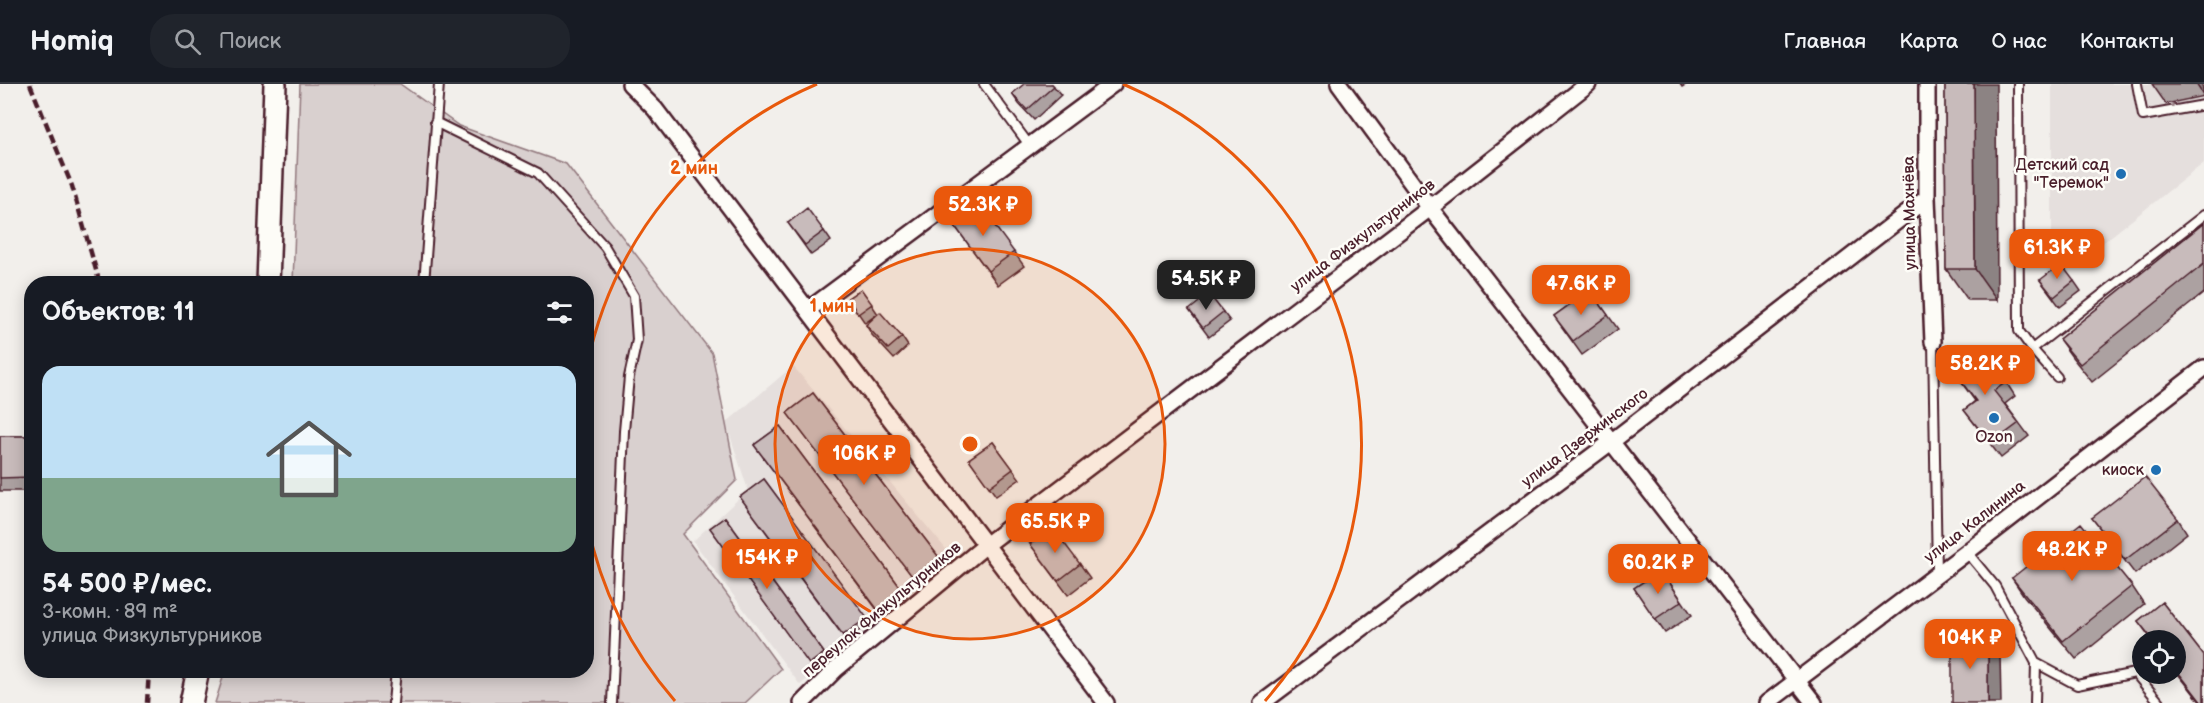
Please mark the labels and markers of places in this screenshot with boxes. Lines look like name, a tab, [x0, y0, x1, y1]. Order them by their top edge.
place label: Детский сад "Теремок"	[2016, 156, 2109, 193]
marker: Детский сад "Теремок"	[2114, 167, 2128, 181]
pin: 52.3K ₽	[928, 186, 1038, 237]
pin: 61.3K ₽	[2002, 229, 2112, 280]
pin: 54.5K ₽	[1151, 260, 1261, 311]
pin: 47.6K ₽	[1526, 265, 1636, 316]
pin: 58.2K ₽	[1930, 345, 2040, 396]
marker: Ozon	[1987, 411, 2001, 425]
place label: Ozon	[1975, 428, 2013, 447]
centre of rings	[960, 434, 980, 454]
pin: 106K ₽	[815, 435, 913, 486]
place label: киоск	[2102, 461, 2144, 480]
marker: киоск	[2149, 463, 2163, 477]
pin: 65.5K ₽	[1000, 503, 1110, 554]
pin: 48.2K ₽	[2017, 531, 2127, 582]
pin: 154K ₽	[718, 539, 816, 590]
pin: 60.2K ₽	[1603, 544, 1713, 595]
pin: 104K ₽	[1921, 619, 2019, 670]

